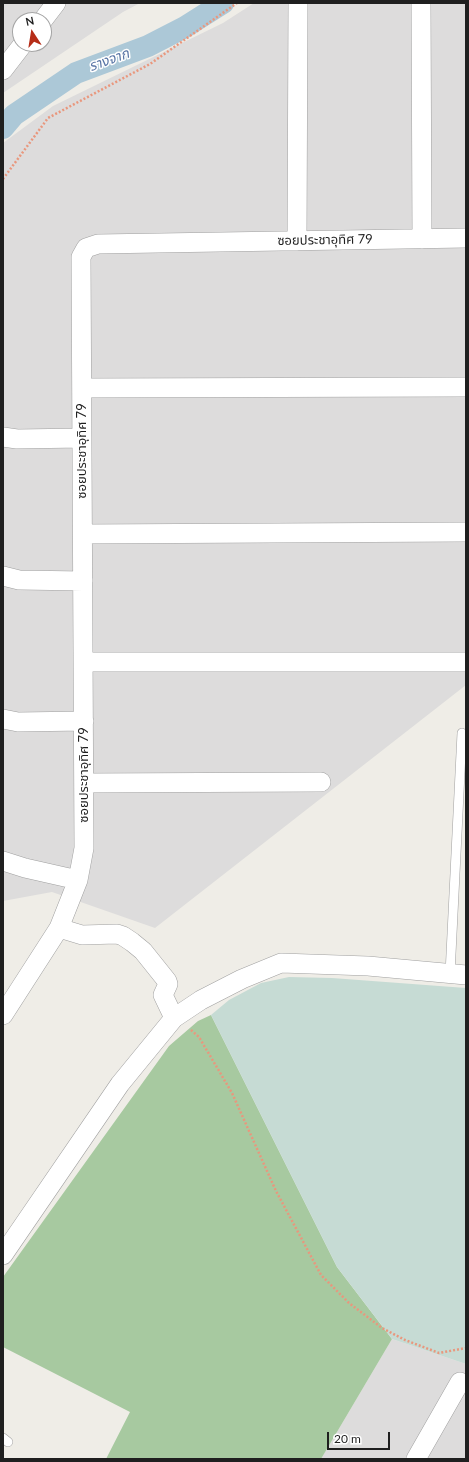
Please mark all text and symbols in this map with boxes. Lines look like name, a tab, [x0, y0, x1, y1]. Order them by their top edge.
north arrow	[12, 12, 52, 52]
text: N	[24, 14, 35, 28]
water label: รางจาก	[87, 45, 131, 75]
street label: ซอยประชาอุทิศ 79	[277, 231, 373, 249]
street label: ซอยประชาอุทิศ 79	[74, 403, 90, 499]
street label: ซอยประชาอุทิศ 79	[76, 727, 92, 823]
scale bar	[329, 1424, 392, 1450]
text: 20 m	[334, 1431, 361, 1446]

